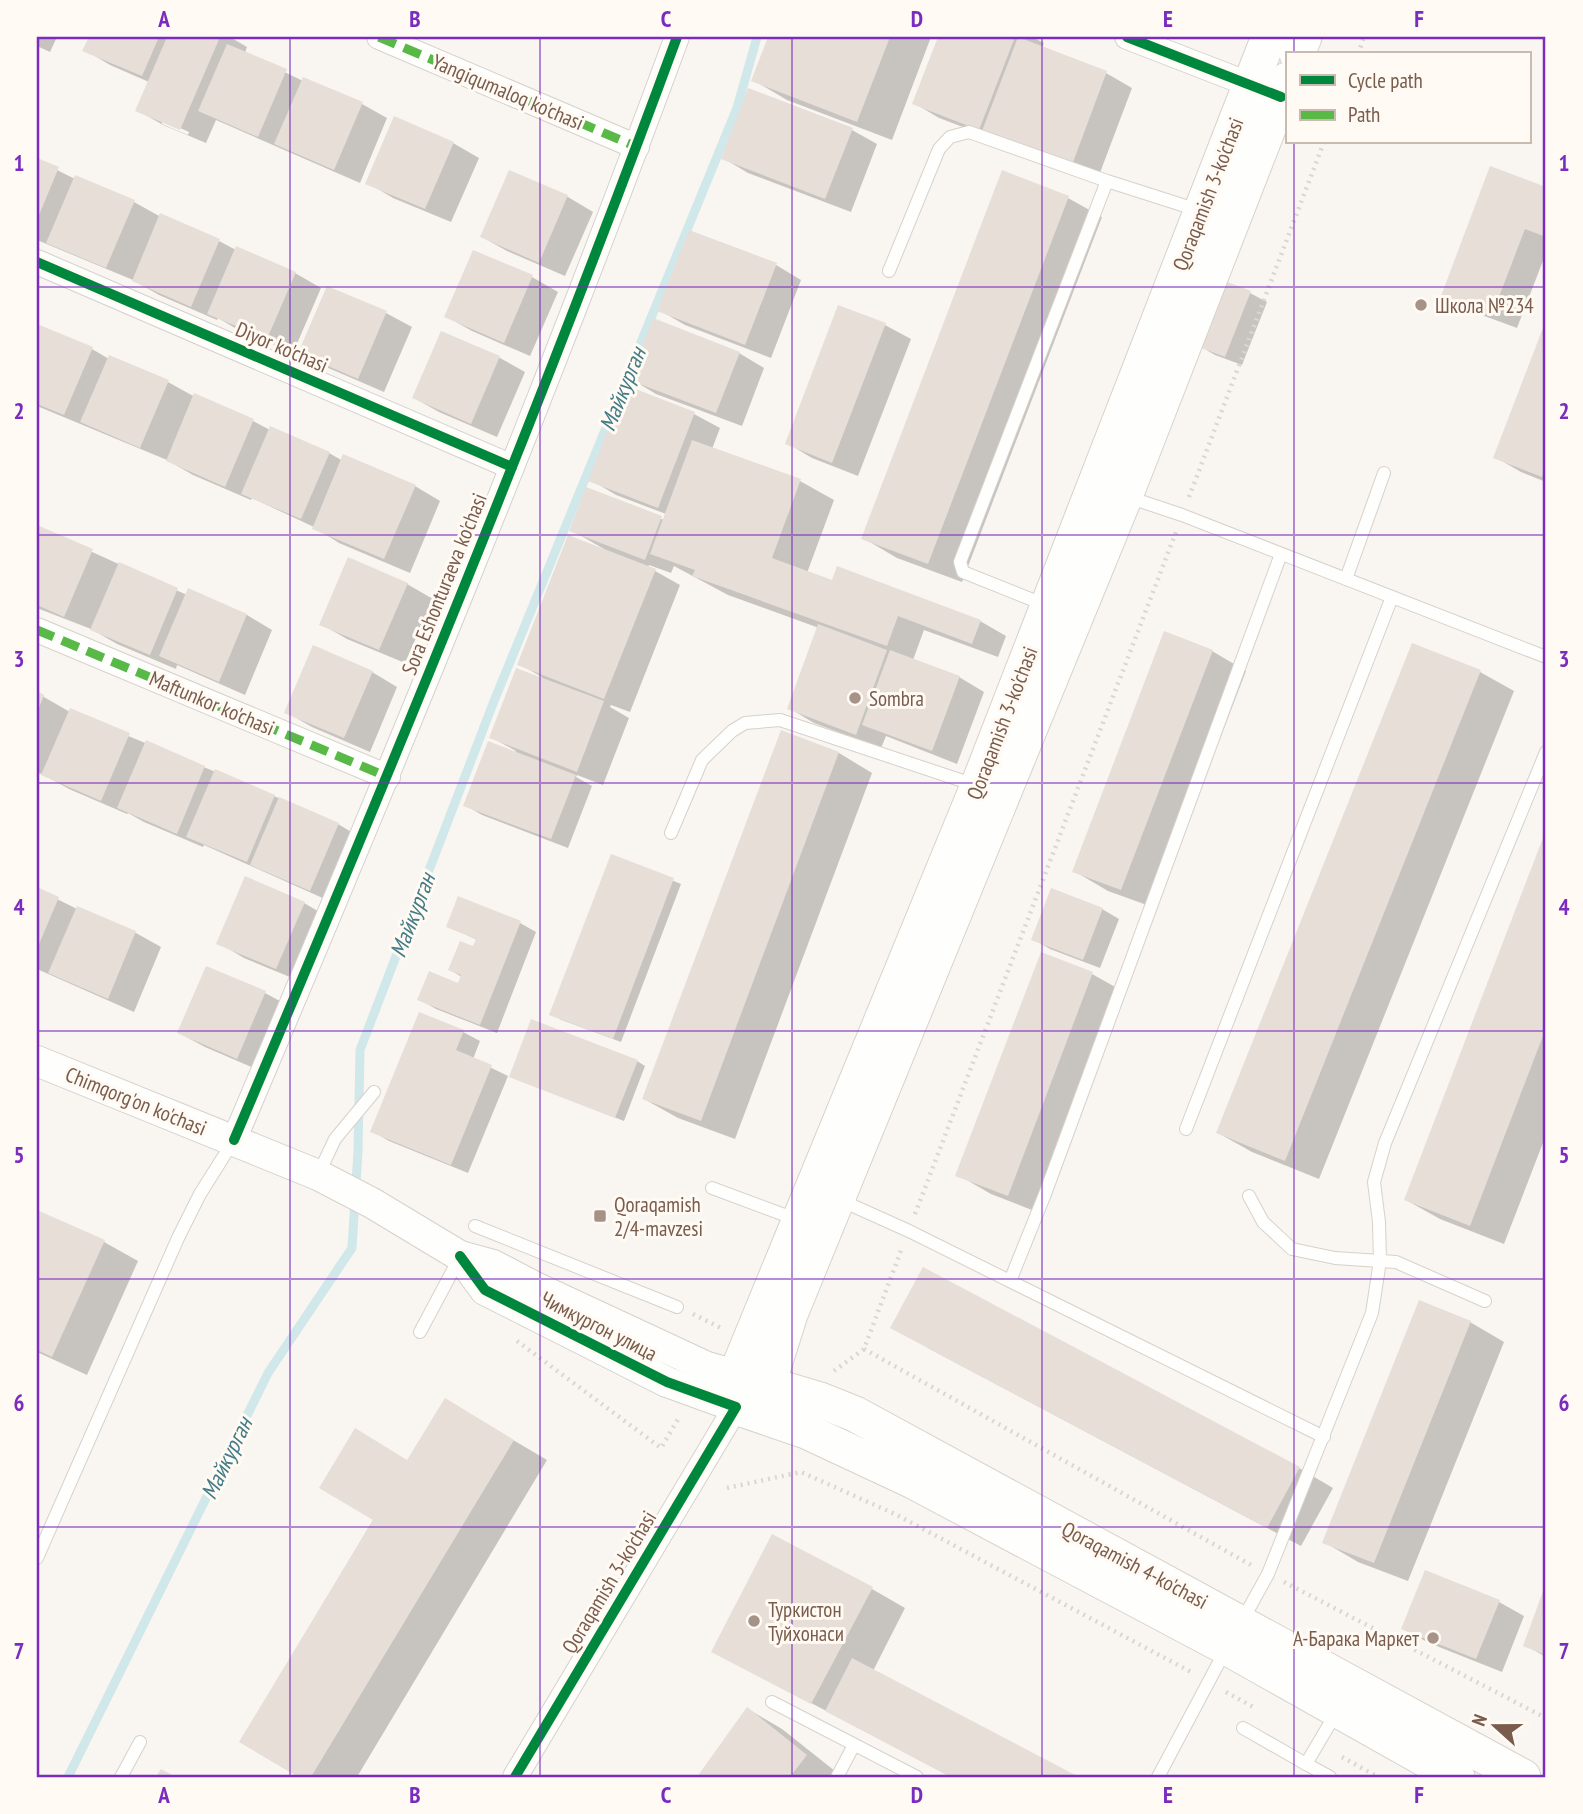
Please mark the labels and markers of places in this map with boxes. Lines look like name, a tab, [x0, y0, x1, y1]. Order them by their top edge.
place label: Школа №234	[1435, 292, 1534, 319]
marker: Школа №234	[1413, 297, 1429, 313]
place label: Sombra	[869, 685, 924, 712]
marker: Sombra	[847, 690, 863, 706]
place label: Qoraqamish 2/4-mavzesi	[614, 1191, 703, 1242]
marker: Qoraqamish 2/4-mavzesi	[592, 1208, 608, 1224]
place label: Туркистон Туйхонаси	[768, 1596, 844, 1647]
marker: Туркистон Туйхонаси	[746, 1613, 762, 1629]
place label: А-Барака Маркет	[1293, 1625, 1419, 1652]
marker: А-Барака Маркет	[1425, 1630, 1441, 1646]

